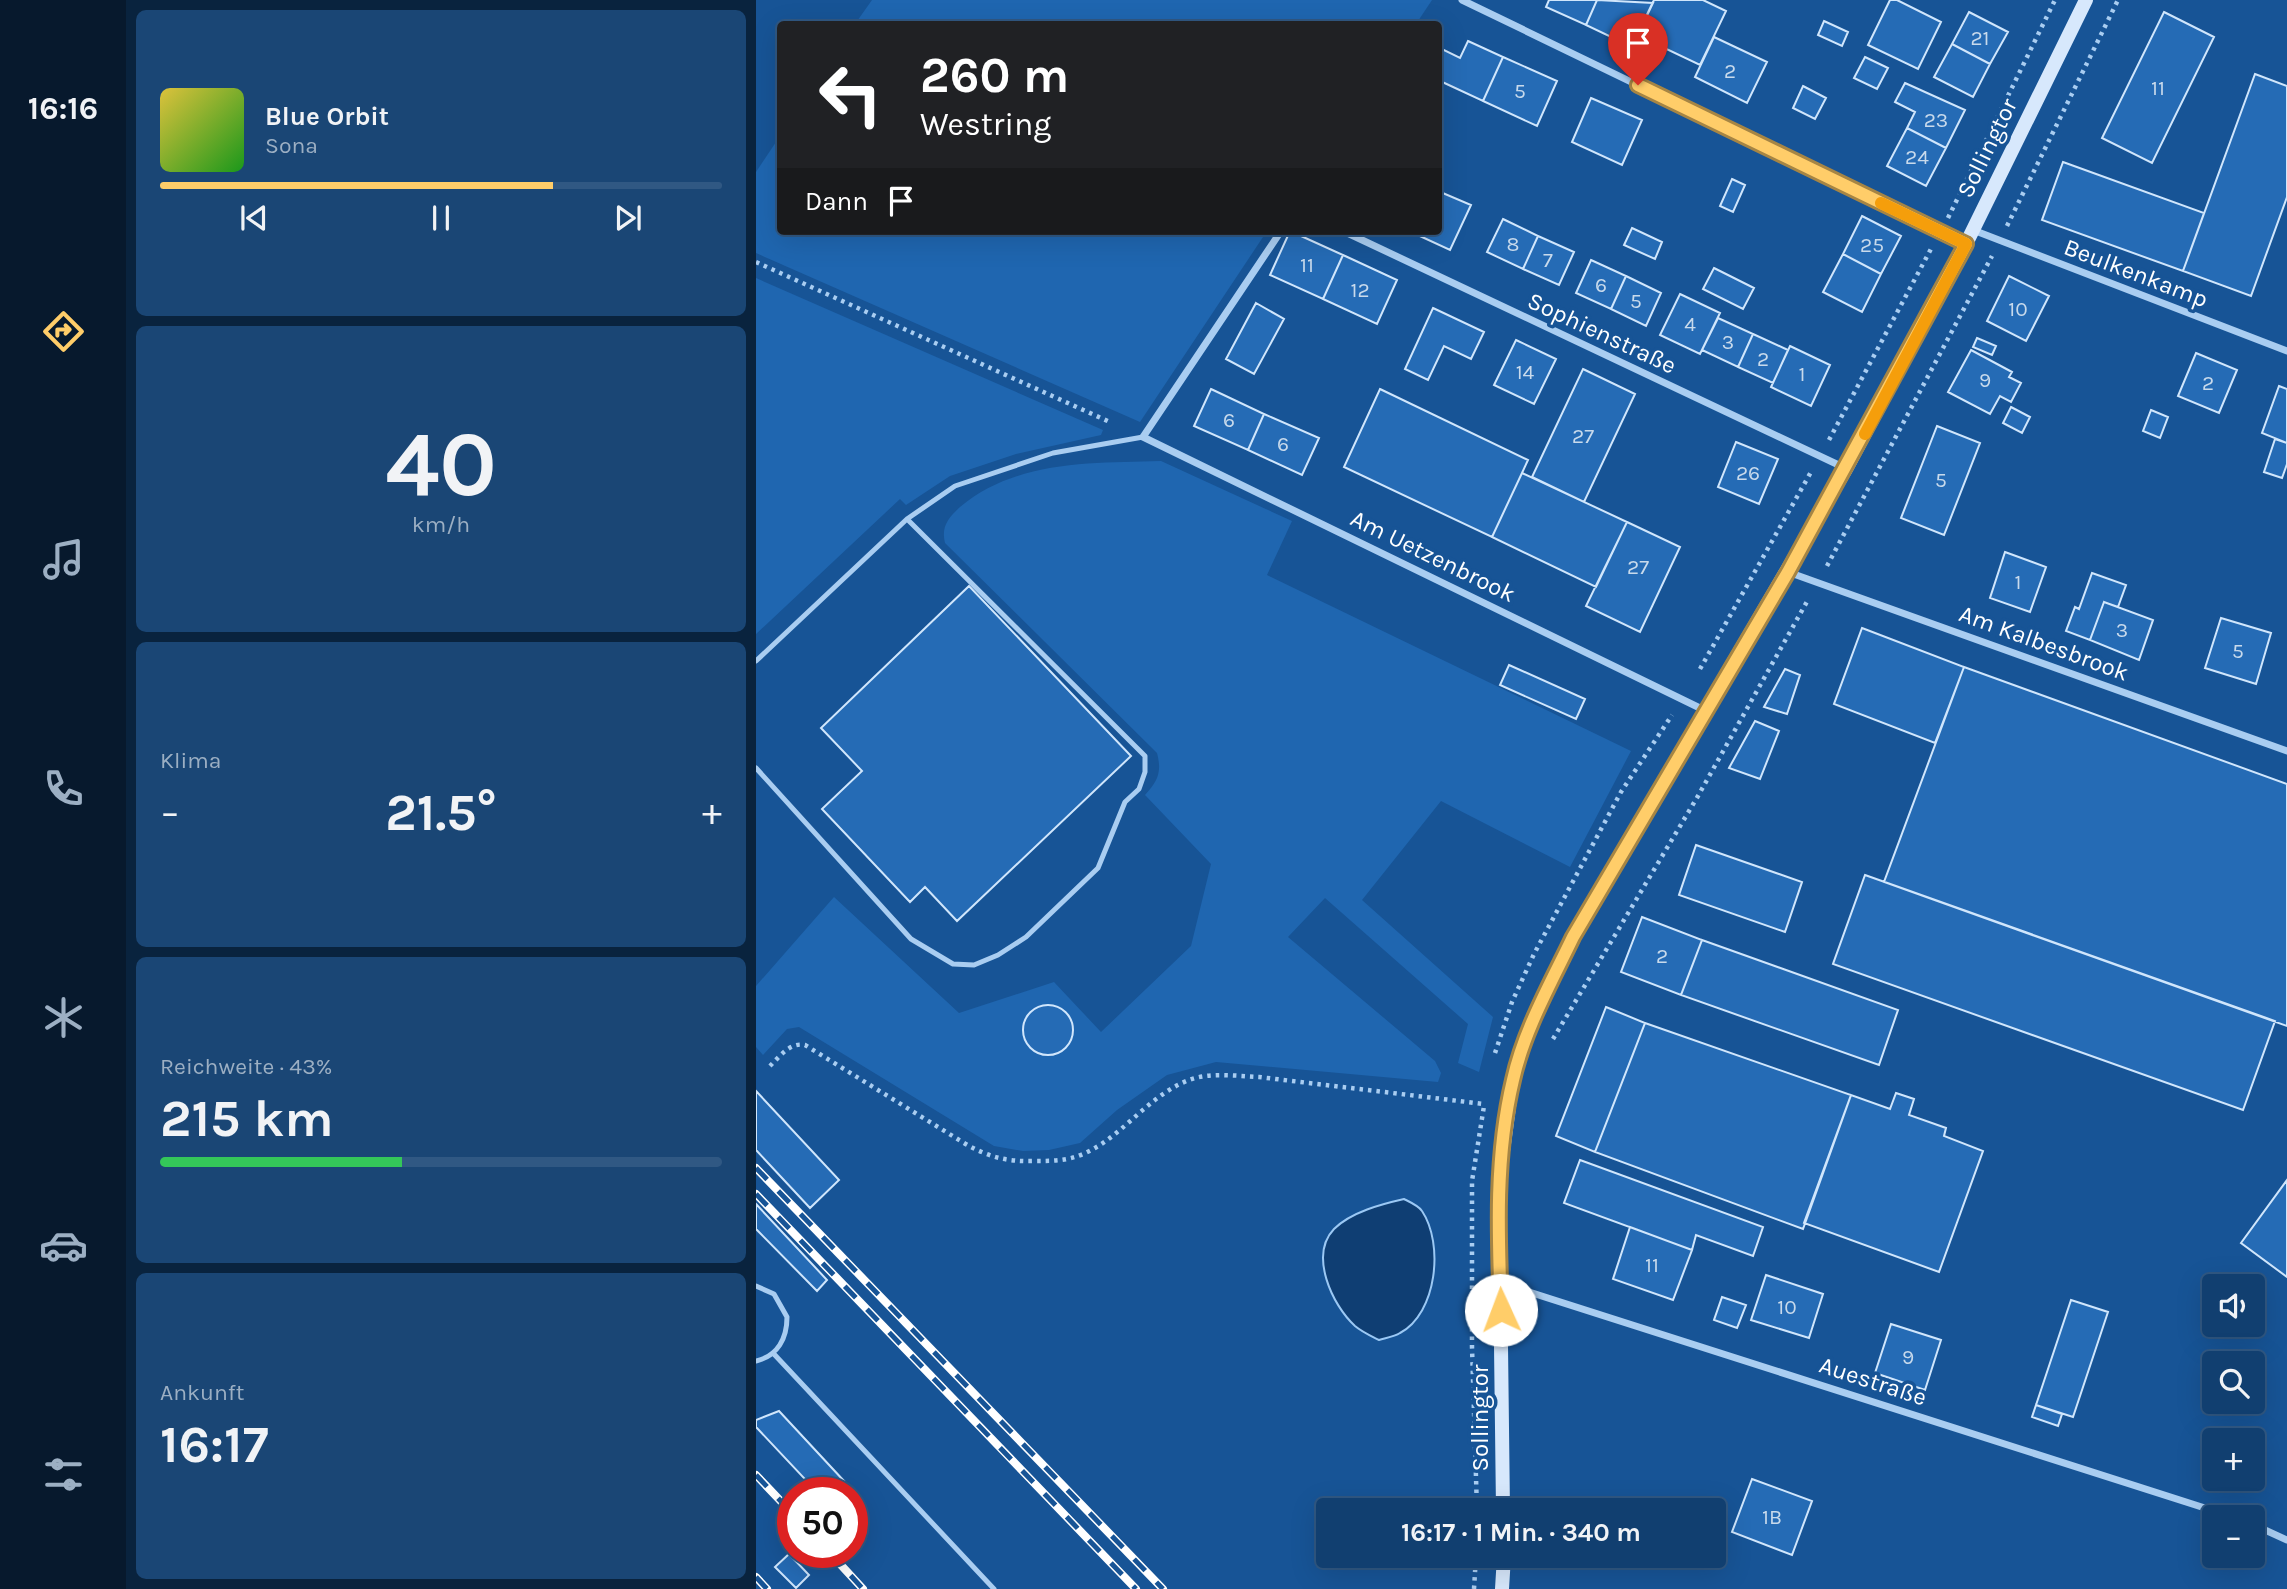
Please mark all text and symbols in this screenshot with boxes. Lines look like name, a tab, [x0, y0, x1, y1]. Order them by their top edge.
pin	[1608, 13, 1668, 85]
icon: arrive	[1619, 24, 1657, 62]
house number: 21	[1970, 26, 1990, 50]
text: 260 m	[920, 47, 1069, 104]
icon: left	[805, 49, 896, 140]
house number: 2	[1724, 59, 1736, 83]
house number: 11	[2151, 76, 2165, 100]
house number: 5	[1514, 79, 1526, 103]
text: 16:16	[28, 90, 98, 127]
street label: Sollingtor	[1951, 93, 2023, 202]
text: Blue Orbit	[265, 101, 389, 132]
text: Westring	[920, 106, 1051, 143]
house number: 23	[1924, 108, 1948, 132]
text: Sona	[265, 132, 318, 159]
house number: 24	[1905, 145, 1929, 169]
icon: arrive	[882, 182, 920, 220]
text: Dann	[805, 186, 868, 217]
icon: previous	[235, 199, 273, 237]
icon: pause	[422, 199, 460, 237]
icon: next	[609, 199, 647, 237]
house number: 8	[1507, 232, 1519, 256]
house number: 25	[1860, 233, 1884, 257]
street label: Beulkenkamp	[2060, 233, 2212, 313]
house number: 7	[1543, 248, 1553, 272]
house number: 11	[1300, 253, 1314, 277]
house number: 6	[1595, 273, 1607, 297]
house number: 12	[1350, 278, 1370, 302]
street label: Sophienstraße	[1523, 286, 1681, 380]
house number: 5	[1630, 289, 1642, 313]
house number: 10	[2008, 297, 2028, 321]
icon: directions	[39, 307, 88, 356]
house number: 4	[1684, 312, 1696, 336]
house number: 3	[1722, 330, 1734, 354]
house number: 2	[1757, 347, 1769, 371]
house number: 14	[1516, 360, 1535, 384]
house number: 1	[1799, 362, 1805, 386]
house number: 9	[1979, 368, 1991, 392]
house number: 2	[2202, 371, 2214, 395]
house number: 6	[1223, 408, 1235, 432]
text: 40	[385, 412, 497, 518]
house number: 27	[1572, 424, 1594, 448]
house number: 6	[1277, 432, 1289, 456]
house number: 26	[1736, 461, 1760, 485]
house number: 5	[1935, 468, 1947, 492]
street label: Am Uetzenbrook	[1346, 504, 1520, 608]
text: km/h	[412, 511, 470, 538]
icon: music	[39, 535, 88, 584]
house number: 27	[1627, 555, 1649, 579]
house number: 1	[2015, 570, 2021, 594]
street label: Am Kalbesbrook	[1955, 599, 2133, 687]
house number: 3	[2116, 618, 2128, 642]
house number: 5	[2232, 639, 2244, 663]
text: Klima	[160, 747, 221, 774]
icon: phone	[39, 764, 88, 813]
text: 21.5°	[385, 782, 497, 843]
text: −	[160, 790, 180, 835]
text: +	[702, 790, 722, 835]
house number: 2	[1656, 944, 1668, 968]
icon: climate	[39, 993, 88, 1042]
text: Reichweite · 43%	[160, 1053, 332, 1080]
text: 215 km	[160, 1088, 334, 1149]
icon: car	[39, 1221, 88, 1270]
house number: 11	[1645, 1253, 1659, 1277]
position arrow	[1464, 1273, 1538, 1347]
map controls	[2202, 1274, 2265, 1568]
button: sound	[2202, 1274, 2265, 1337]
house number: 10	[1777, 1295, 1797, 1319]
house number: 9	[1902, 1345, 1914, 1369]
street label: Auestraße	[1816, 1351, 1930, 1411]
button: search	[2202, 1351, 2265, 1414]
street label: Sollingtor	[1466, 1364, 1494, 1472]
text: Ankunft	[160, 1379, 244, 1406]
text: 16:17	[160, 1414, 269, 1475]
button: +	[2202, 1428, 2265, 1491]
icon: filters	[39, 1450, 88, 1499]
speed limit sign: 50	[777, 1477, 868, 1568]
house number: 1B	[1762, 1505, 1782, 1529]
button: −	[2202, 1505, 2265, 1568]
text: 16:17 · 1 Min. · 340 m	[1401, 1517, 1641, 1548]

